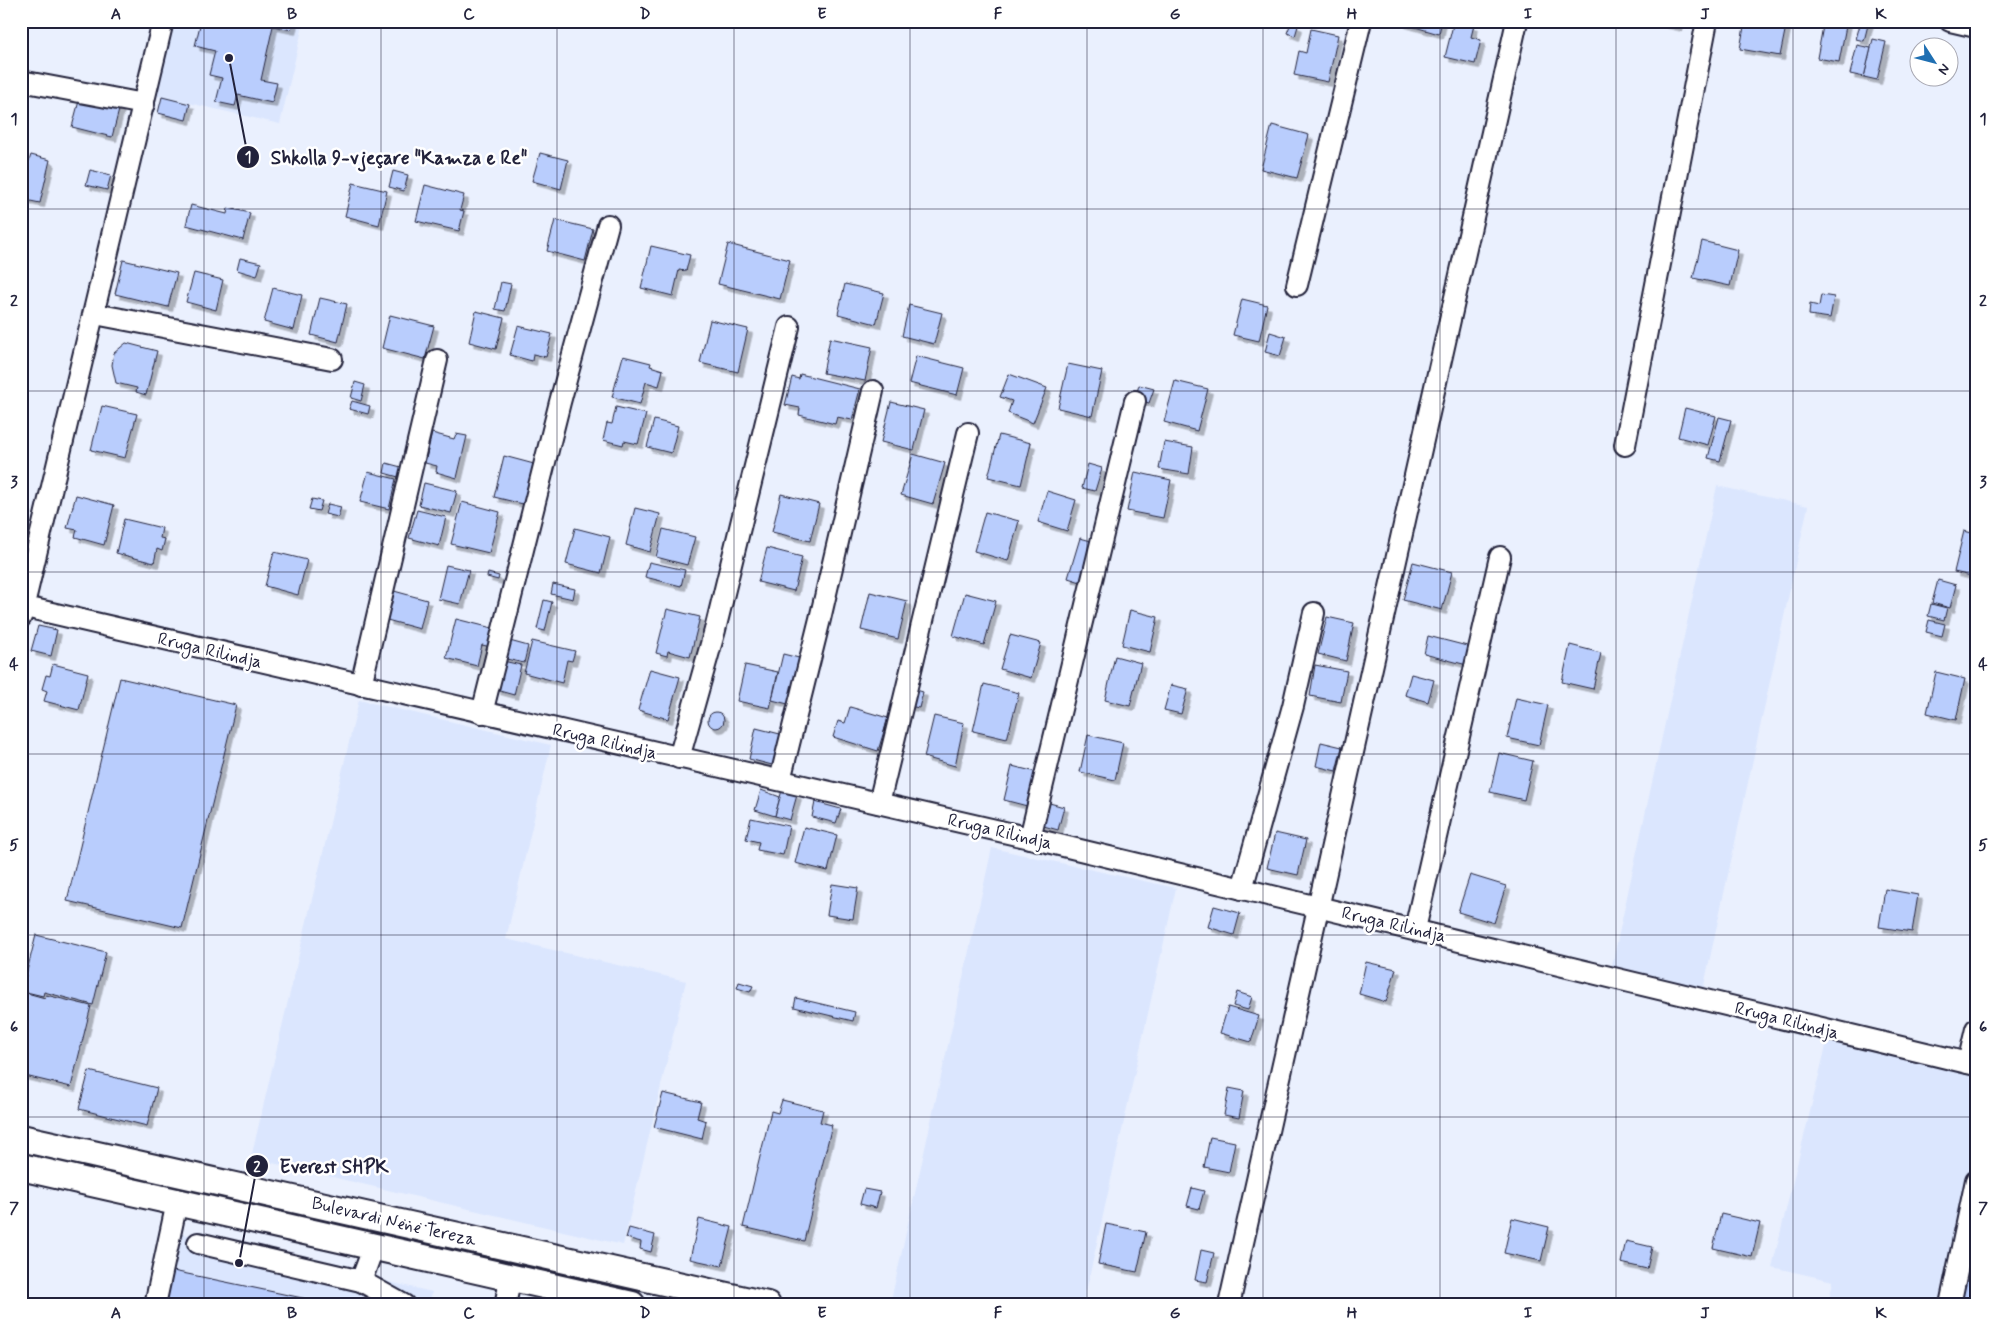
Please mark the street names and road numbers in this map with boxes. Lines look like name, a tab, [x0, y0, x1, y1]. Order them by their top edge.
street label: Rruga Rilindja	[155, 627, 264, 676]
street label: Rruga Rilindja	[550, 718, 659, 767]
street label: Rruga Rilindja	[945, 808, 1054, 857]
street label: Rruga Rilindja	[1339, 901, 1448, 950]
street label: Rruga Rilindja	[1732, 996, 1841, 1046]
street label: Bulevardi Nënë Tereza	[309, 1191, 479, 1253]

